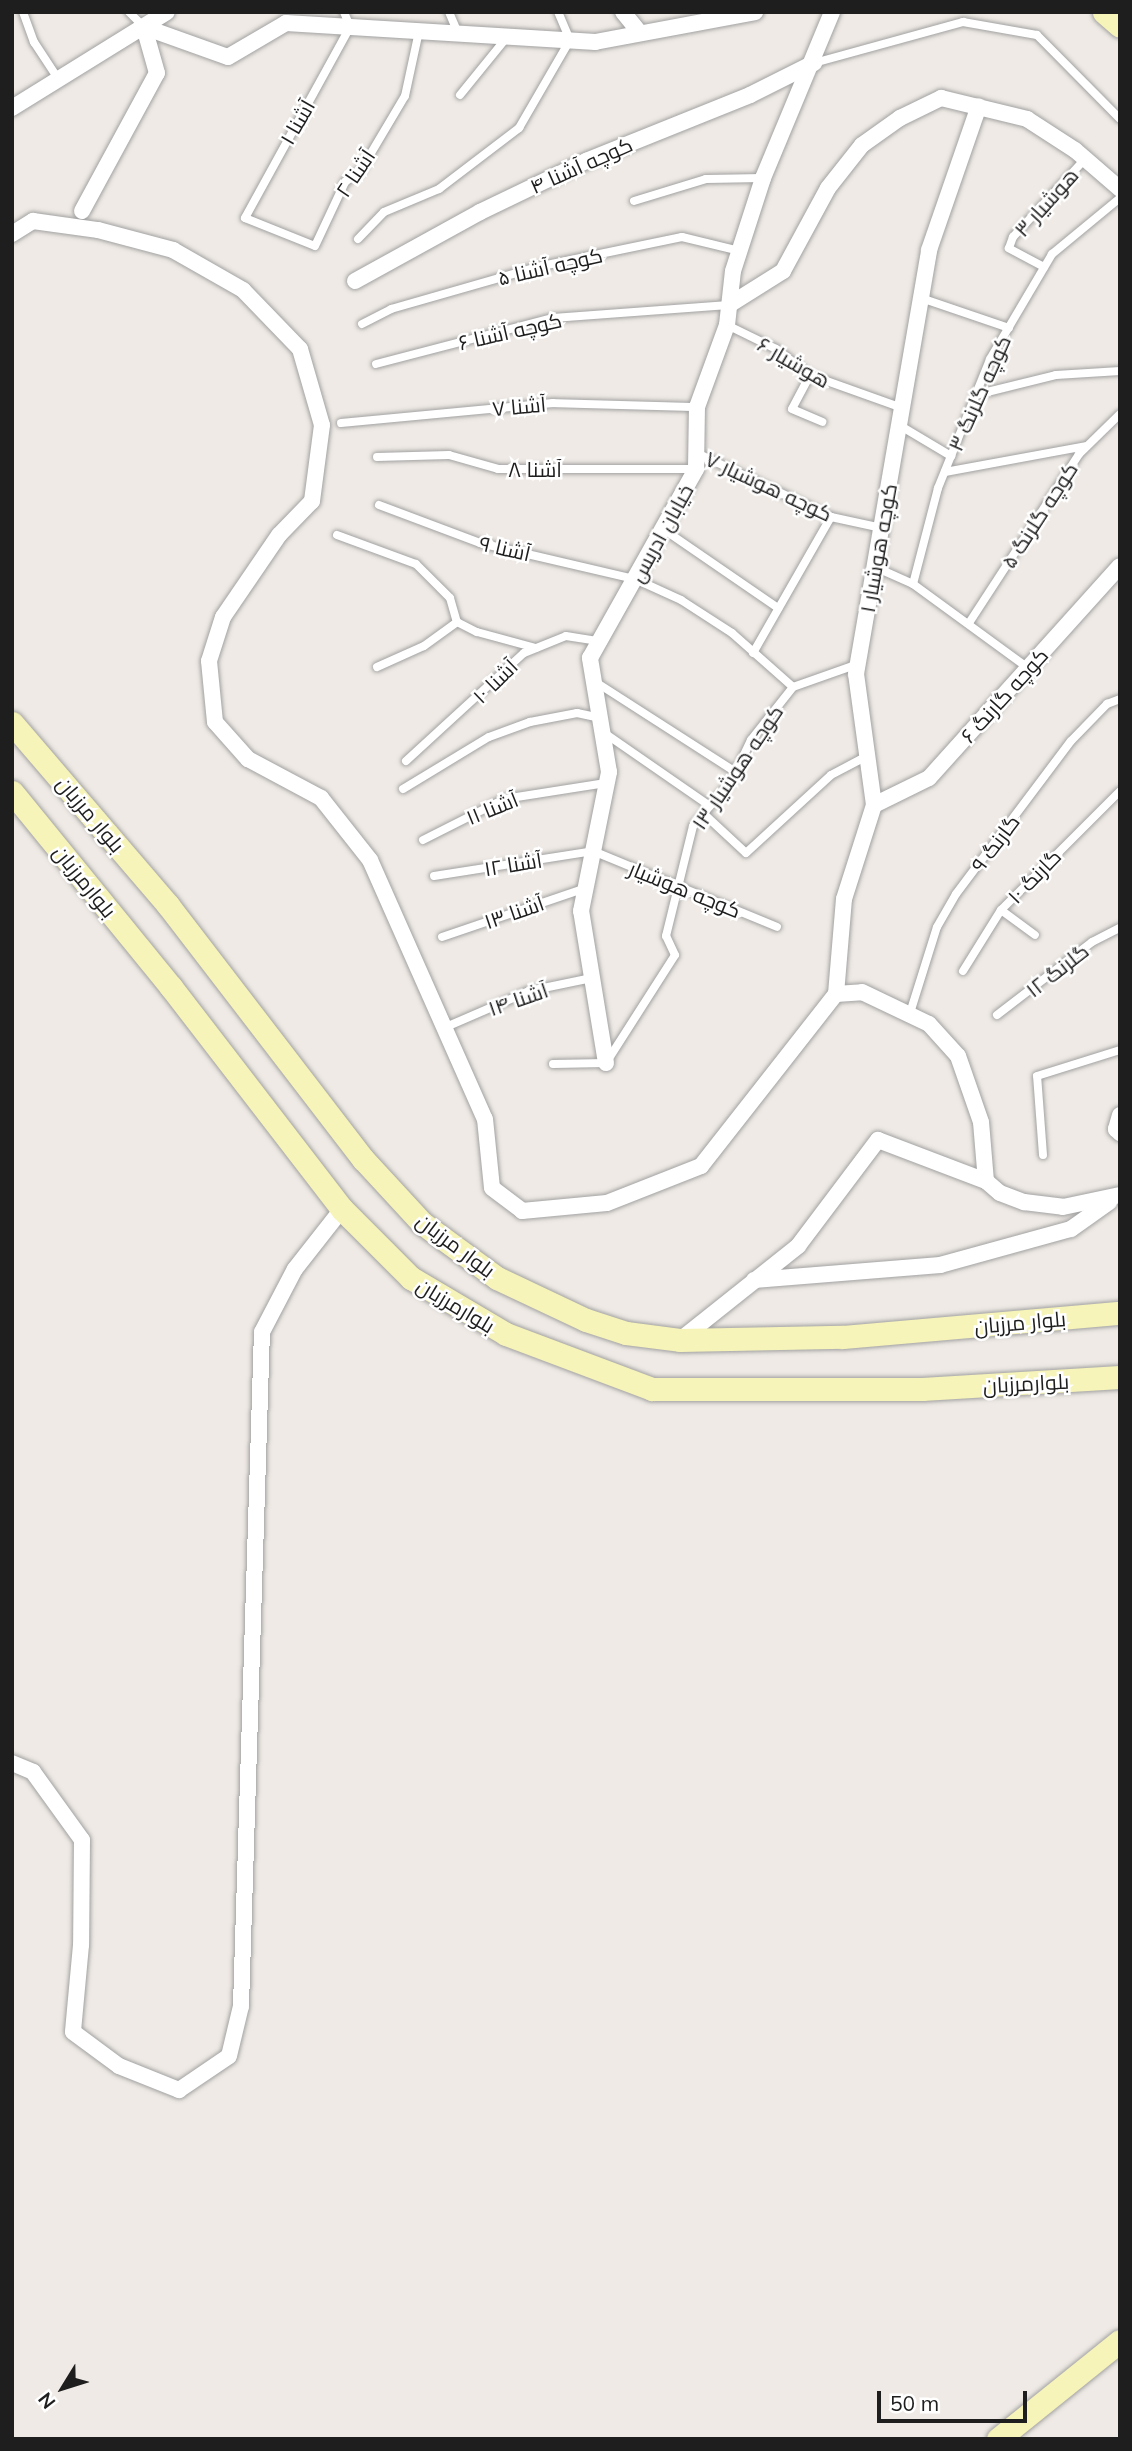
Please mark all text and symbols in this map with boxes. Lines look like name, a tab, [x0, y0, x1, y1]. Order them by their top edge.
street label: آشنا ۱	[274, 95, 320, 149]
street label: کوچه آشنا ۴	[526, 131, 636, 199]
street label: آشنا ۲	[330, 144, 380, 202]
street label: هوشیار ۳	[1009, 162, 1083, 242]
street label: کوچه آشنا ۵	[495, 242, 605, 290]
street label: کوچه آشنا ۶	[456, 307, 564, 355]
street label: هوشیار ۶	[753, 331, 835, 393]
street label: کوچه گلرنگ ۳	[942, 331, 1016, 455]
street label: آشنا ۷	[491, 391, 547, 421]
street label: کوچه هوشیار ۷	[701, 446, 837, 526]
street label: آشنا ۸	[508, 456, 562, 482]
street label: کوچه گلرنگ ۵	[995, 457, 1083, 573]
street label: خیابان ادریس	[624, 479, 698, 587]
street label: کوچه هوشیار ۱	[854, 481, 902, 615]
street label: آشنا ۹	[477, 530, 533, 566]
street label: کوچه گارنگ ۶	[955, 642, 1053, 748]
street label: آشنا ۱۰	[467, 654, 523, 708]
street label: کوچه هوشیار ۱۳	[686, 700, 788, 834]
street label: بلوار مرزبان	[52, 771, 130, 857]
street label: آشنا ۱۱	[462, 786, 522, 830]
street label: گارنگ ۹	[965, 809, 1025, 877]
street label: بلوارمرزبان	[48, 839, 122, 923]
street label: گارنگ ۱۰	[1002, 844, 1066, 908]
street label: آشنا ۱۲	[482, 847, 544, 881]
street label: کوچه هوشیار	[625, 855, 745, 923]
street label: آشنا ۱۳	[481, 890, 547, 934]
street label: گلرنگ ۱۲	[1021, 938, 1093, 1002]
street label: آشنا ۱۴	[485, 977, 551, 1021]
street label: بلوار مرزبان	[412, 1207, 500, 1283]
street label: بلوارمرزبان	[412, 1272, 500, 1338]
street label: بلوار مرزبان	[973, 1305, 1067, 1339]
street label: بلوارمرزبان	[982, 1368, 1070, 1398]
north arrow	[28, 2353, 98, 2423]
scale bar	[880, 2378, 1030, 2422]
text: N	[33, 2388, 60, 2414]
text: 50 m	[890, 2390, 939, 2416]

